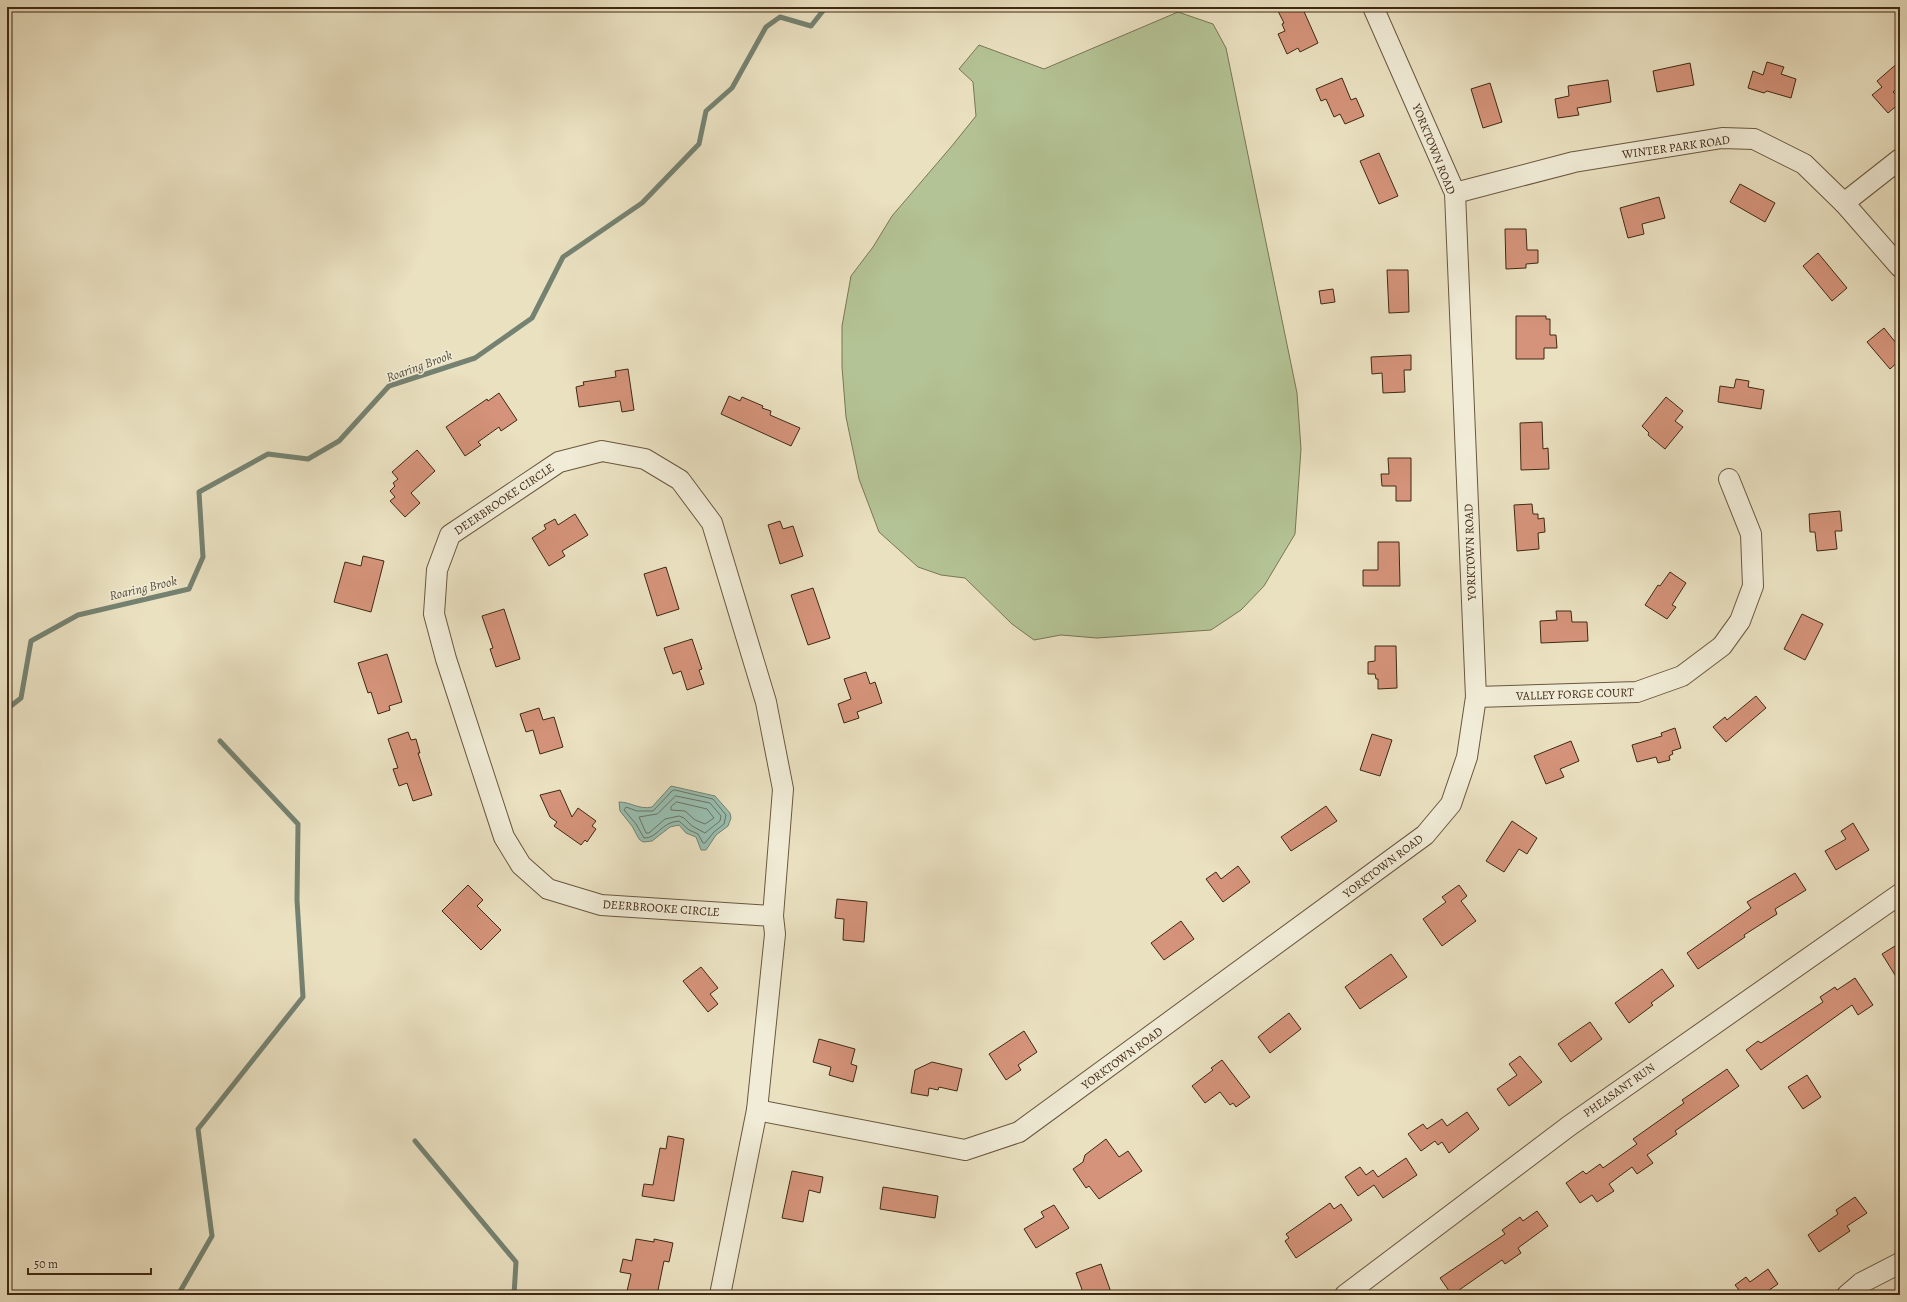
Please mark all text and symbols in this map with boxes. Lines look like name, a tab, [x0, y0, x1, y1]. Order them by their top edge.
street label: YORKTOWN ROAD	[1408, 100, 1460, 197]
street label: WINTER PARK ROAD	[1620, 132, 1731, 163]
water label: Roaring Brook	[384, 346, 454, 386]
street label: DEERBROOKE CIRCLE	[451, 460, 557, 538]
street label: YORKTOWN ROAD	[1460, 503, 1480, 602]
water label: Roaring Brook	[108, 572, 179, 604]
street label: VALLEY FORGE COURT	[1515, 684, 1635, 704]
street label: YORKTOWN ROAD	[1339, 830, 1426, 902]
street label: DEERBROOKE CIRCLE	[602, 896, 720, 920]
street label: YORKTOWN ROAD	[1077, 1023, 1166, 1094]
street label: PHEASANT RUN	[1580, 1059, 1658, 1121]
scale bar	[28, 1250, 151, 1276]
text: 50 m	[34, 1256, 58, 1272]

